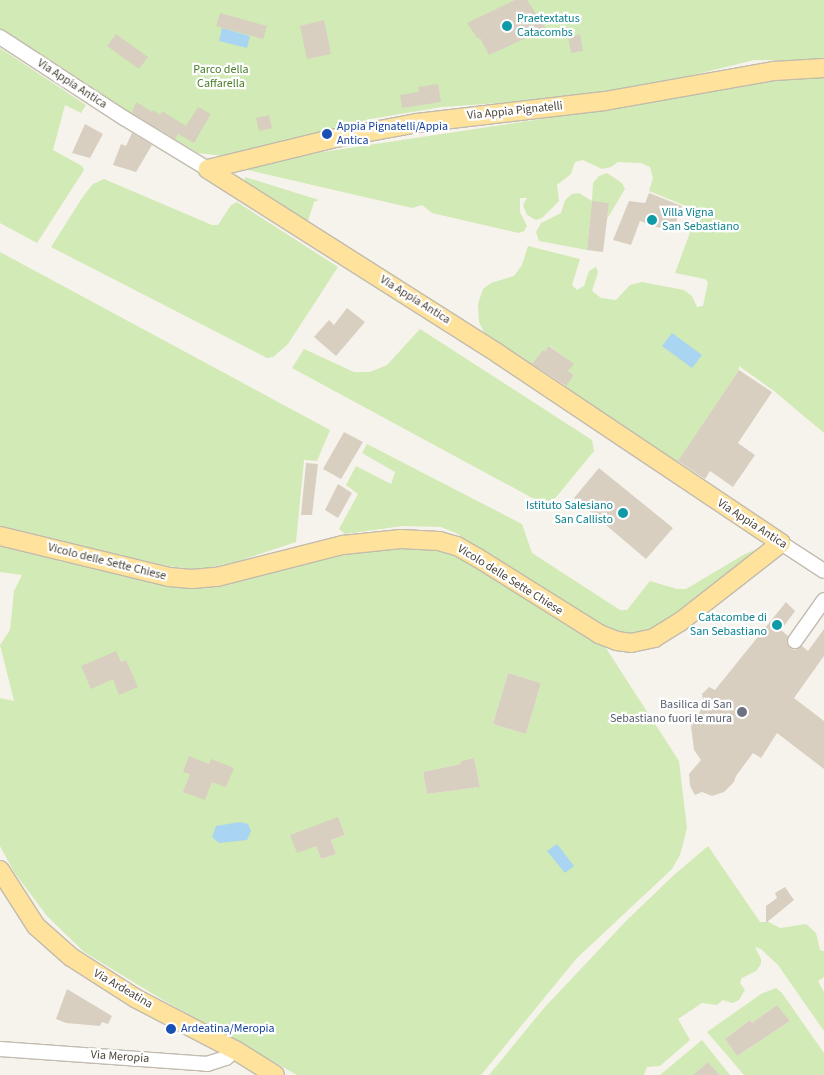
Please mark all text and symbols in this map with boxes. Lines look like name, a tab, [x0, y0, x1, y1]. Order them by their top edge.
place label: Praetextatus Catacombs	[517, 12, 580, 40]
marker: Praetextatus Catacombs	[501, 20, 513, 32]
street label: Via Appia Antica	[34, 56, 110, 112]
park label: Parco della Caffarella	[193, 63, 249, 91]
street label: Via Appia Pignatelli	[467, 99, 563, 123]
place label: Appia Pignatelli/Appia Antica	[337, 120, 448, 148]
marker: Appia Pignatelli/Appia Antica	[321, 128, 333, 140]
place label: Villa Vigna San Sebastiano	[662, 206, 739, 234]
marker: Villa Vigna San Sebastiano	[646, 214, 658, 226]
street label: Via Appia Antica	[377, 273, 453, 327]
street label: Via Appia Antica	[714, 496, 790, 552]
place label: Istituto Salesiano San Callisto	[526, 499, 613, 527]
marker: Istituto Salesiano San Callisto	[617, 507, 629, 519]
street label: Vicolo delle Sette Chiese	[46, 540, 168, 584]
street label: Vicolo delle Sette Chiese	[455, 542, 565, 618]
place label: Catacombe di San Sebastiano	[690, 611, 767, 639]
marker: Catacombe di San Sebastiano	[771, 619, 783, 631]
place label: Basilica di San Sebastiano fuori le mura	[610, 698, 732, 726]
marker: Basilica di San Sebastiano fuori le mura	[736, 706, 748, 718]
street label: Via Ardeatina	[91, 966, 155, 1012]
place label: Ardeatina/Meropia	[181, 1022, 275, 1036]
marker: Ardeatina/Meropia	[165, 1023, 177, 1035]
street label: Via Meropia	[90, 1048, 150, 1066]

